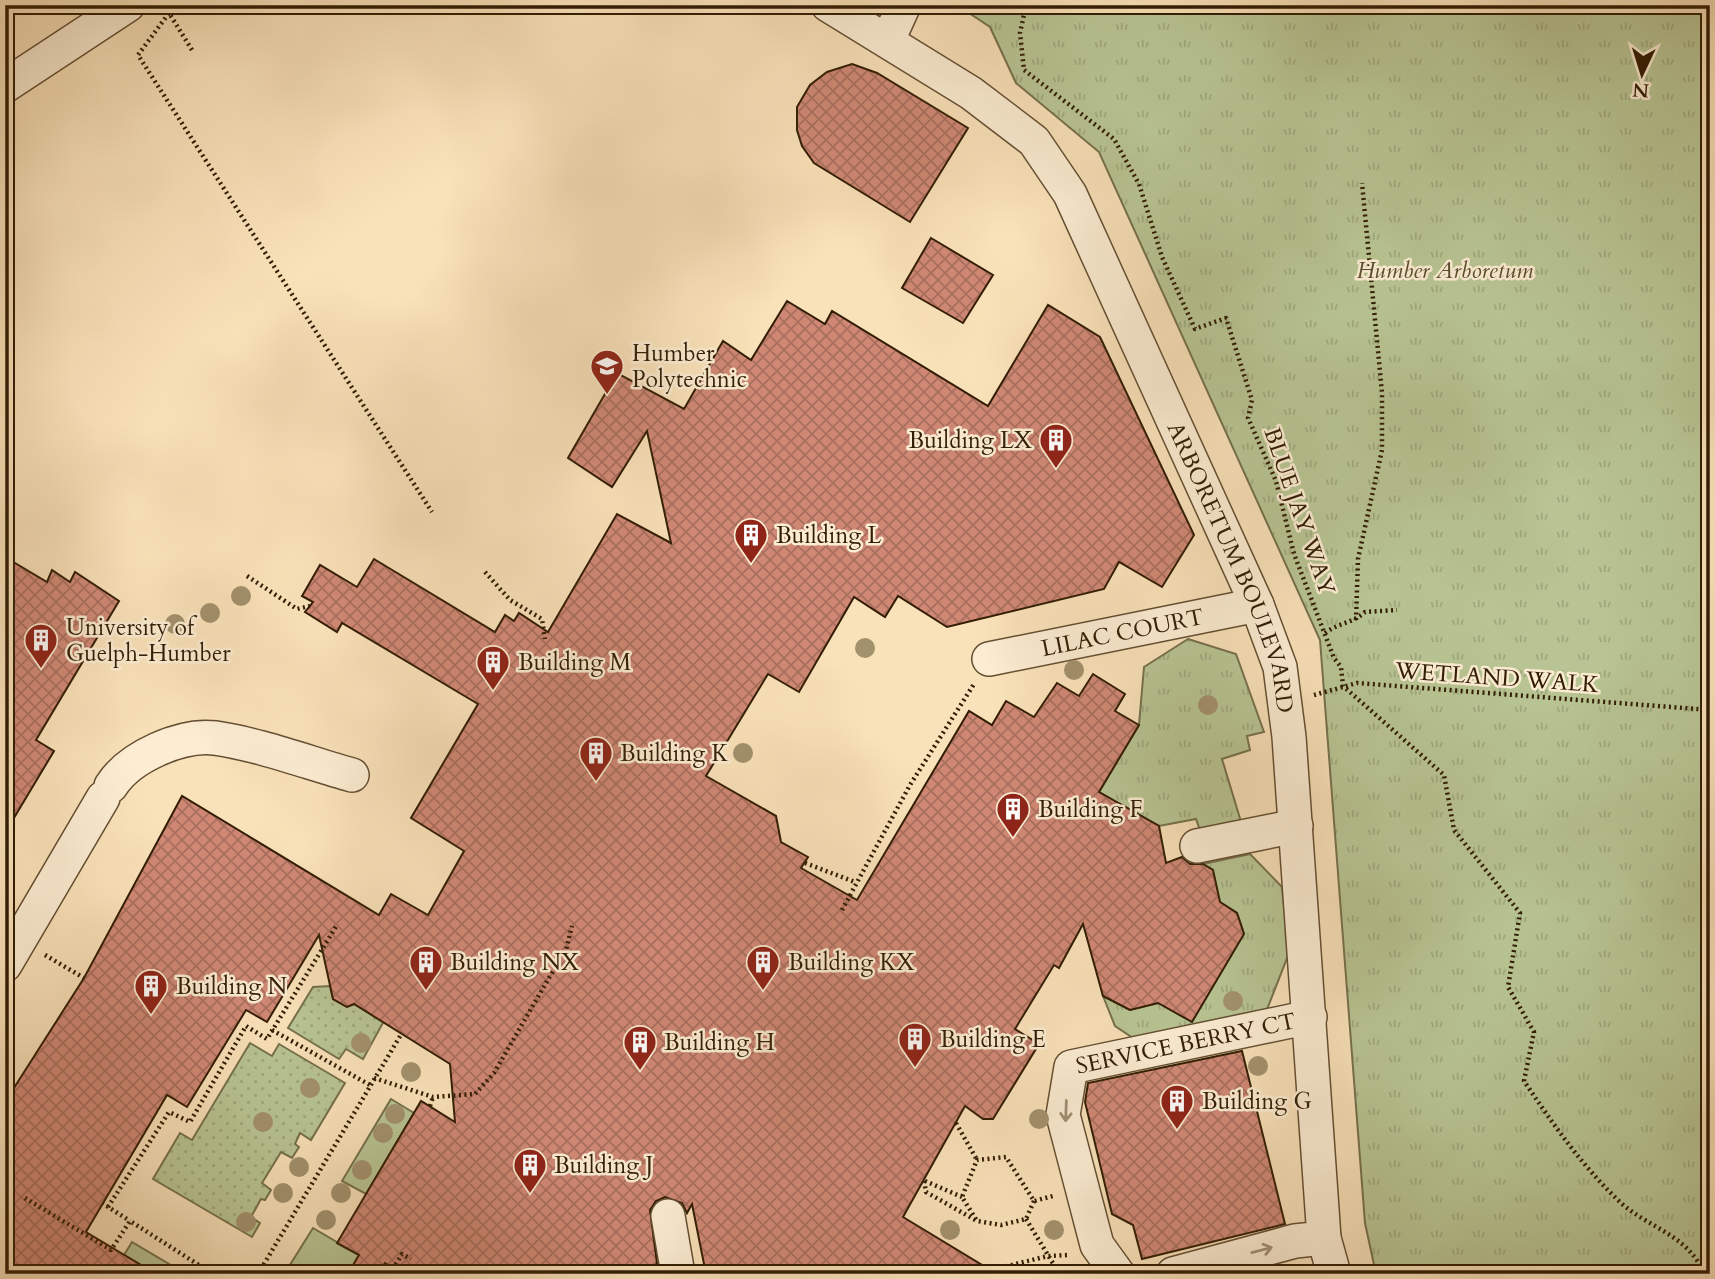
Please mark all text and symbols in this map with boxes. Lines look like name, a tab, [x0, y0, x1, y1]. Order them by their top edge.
north arrow	[1606, 38, 1676, 108]
text: N	[1631, 76, 1650, 104]
park label: Humber Arboretum	[1357, 255, 1534, 286]
place label: Humber Polytechnic	[632, 338, 747, 395]
school or university icon: Humber Polytechnic	[588, 347, 626, 396]
street label: ARBORETUM BOULEVARD	[1160, 417, 1301, 715]
building icon: Building LX	[1037, 421, 1075, 470]
street label: BLUE JAY WAY	[1256, 423, 1343, 600]
place label: Building LX	[909, 425, 1033, 456]
building icon: Building L	[732, 516, 770, 565]
place label: Building L	[776, 520, 881, 551]
street label: LILAC COURT	[1039, 601, 1206, 664]
place label: University of Guelph-Humber	[66, 612, 231, 669]
building icon: University of Guelph-Humber	[22, 621, 60, 670]
building icon: Building M	[474, 643, 512, 692]
place label: Building M	[518, 647, 631, 678]
street label: WETLAND WALK	[1393, 655, 1601, 700]
building icon: Building K	[577, 734, 615, 783]
place label: Building K	[620, 738, 729, 769]
building icon: Building F	[994, 790, 1032, 839]
place label: Building F	[1038, 794, 1143, 825]
building icon: Building NX	[407, 943, 445, 992]
building icon: Building KX	[744, 943, 782, 992]
place label: Building NX	[450, 947, 580, 978]
place label: Building KX	[788, 947, 916, 978]
building icon: Building N	[132, 967, 170, 1016]
place label: Building N	[176, 971, 287, 1002]
street label: SERVICE BERRY CT	[1073, 1005, 1299, 1082]
building icon: Building E	[896, 1020, 934, 1069]
building icon: Building H	[621, 1023, 659, 1072]
place label: Building E	[940, 1024, 1046, 1055]
place label: Building H	[664, 1027, 775, 1058]
building icon: Building G	[1158, 1082, 1196, 1131]
place label: Building G	[1202, 1086, 1312, 1117]
one-way arrow	[1059, 1099, 1072, 1122]
building icon: Building J	[511, 1146, 549, 1195]
place label: Building J	[554, 1150, 653, 1181]
one-way arrow	[1251, 1242, 1273, 1255]

